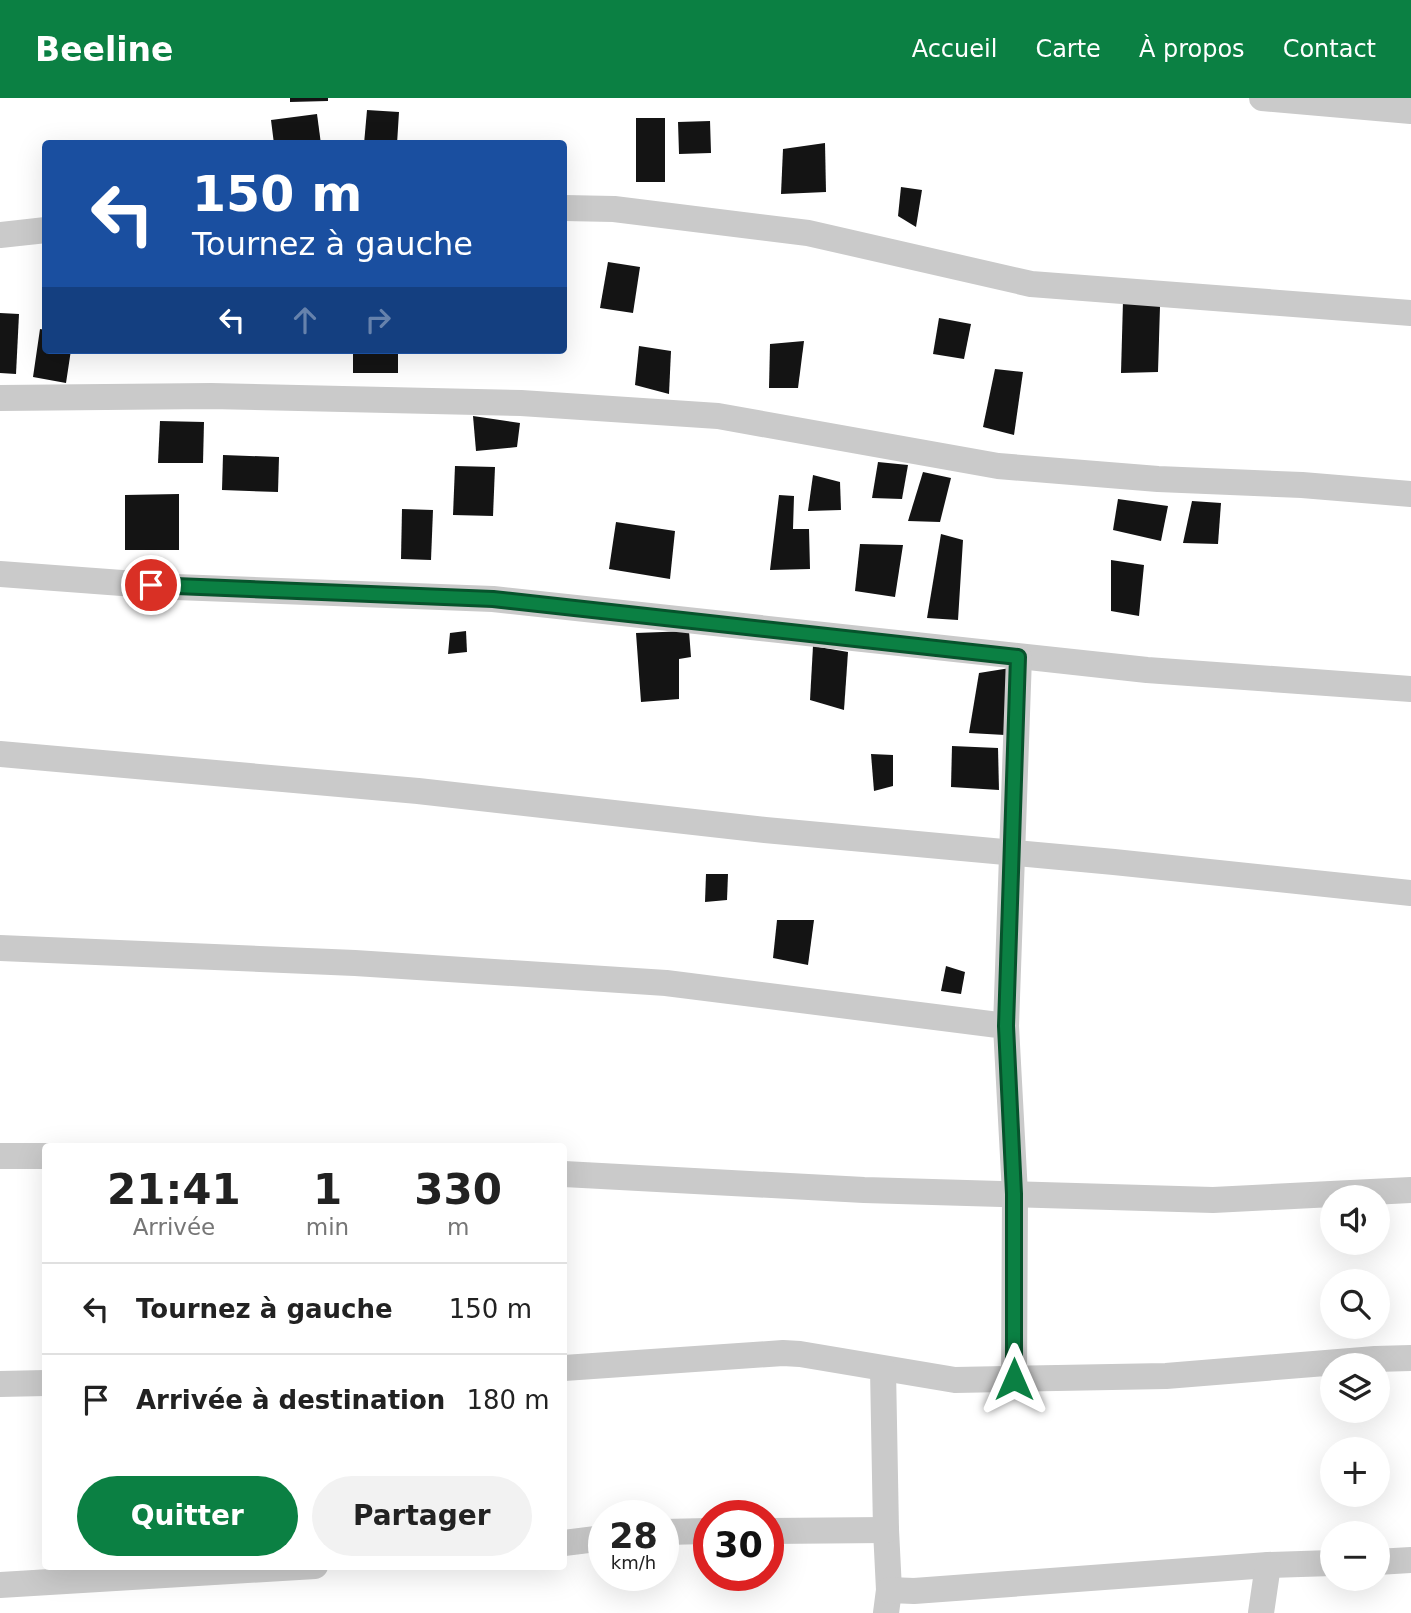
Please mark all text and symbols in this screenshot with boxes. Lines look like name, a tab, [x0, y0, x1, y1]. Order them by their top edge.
text: Beeline	[35, 30, 173, 69]
text: Accueil	[912, 35, 997, 63]
text: Carte	[1035, 35, 1101, 63]
text: À propos	[1139, 35, 1245, 63]
text: Contact	[1283, 35, 1376, 63]
text: 150 m	[192, 166, 362, 223]
icon: left	[77, 168, 168, 259]
text: Tournez à gauche	[192, 225, 473, 263]
icon: left	[213, 301, 251, 339]
icon: ahead	[286, 301, 324, 339]
icon: right	[359, 301, 397, 339]
pin	[121, 555, 181, 615]
icon: arrive	[132, 566, 170, 604]
text: 21:41	[107, 1165, 241, 1214]
text: 1	[313, 1165, 342, 1214]
text: 330	[414, 1165, 502, 1214]
map controls	[1320, 1185, 1390, 1591]
button: sound	[1320, 1185, 1390, 1255]
text: Arrivée	[133, 1214, 215, 1240]
text: min	[306, 1214, 349, 1240]
text: m	[447, 1214, 469, 1240]
button: search	[1320, 1269, 1390, 1339]
icon: left	[77, 1290, 115, 1328]
text: Tournez à gauche	[136, 1294, 393, 1324]
text: 150 m	[449, 1294, 532, 1324]
position arrow	[977, 1342, 1051, 1416]
button: layers	[1320, 1353, 1390, 1423]
icon: arrive	[77, 1381, 115, 1419]
text: Arrivée à destination	[136, 1385, 445, 1415]
text: 180 m	[466, 1385, 550, 1415]
button: +	[1320, 1437, 1390, 1507]
button: Quitter	[77, 1476, 298, 1556]
button: Partager	[312, 1476, 532, 1556]
speed limit sign: 30	[693, 1500, 784, 1591]
text: 28	[609, 1516, 658, 1556]
button: −	[1320, 1521, 1390, 1591]
text: km/h	[611, 1552, 656, 1573]

